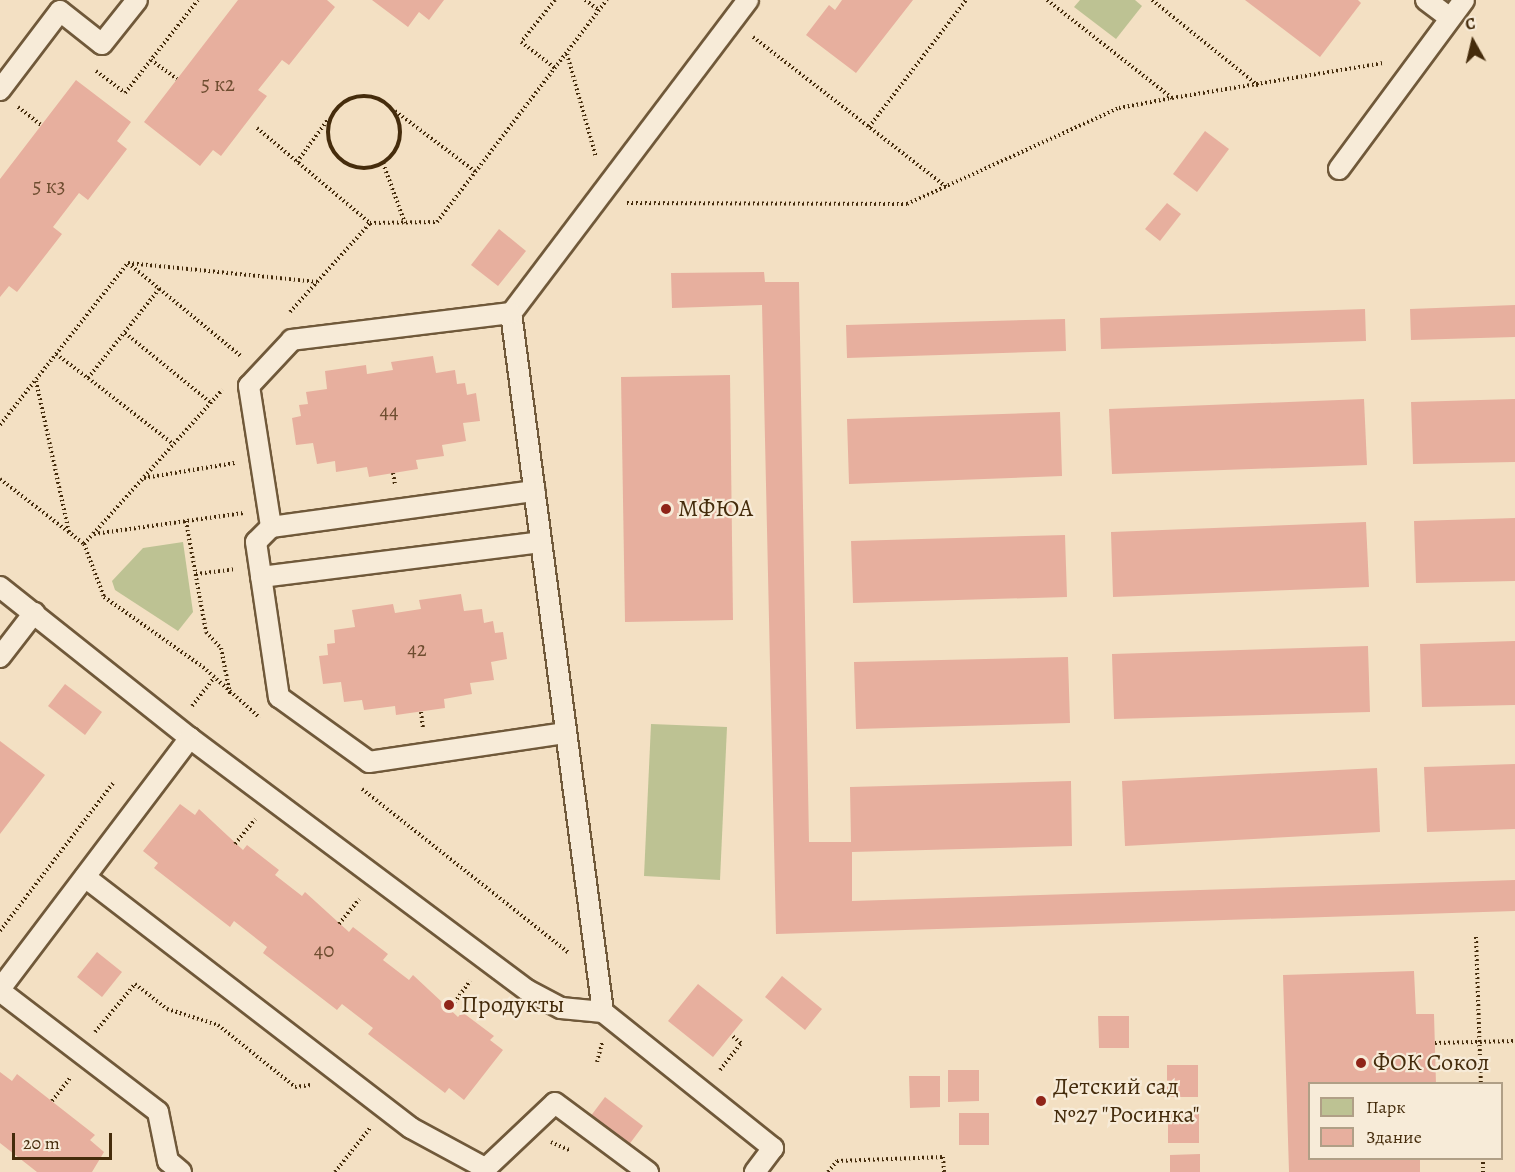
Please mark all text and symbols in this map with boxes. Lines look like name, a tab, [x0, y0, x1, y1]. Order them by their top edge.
north arrow	[1443, 12, 1503, 72]
text: С	[1464, 13, 1477, 36]
house number: 5 к2	[201, 71, 235, 97]
house number: 5 к3	[33, 173, 65, 199]
house number: 44	[379, 398, 399, 424]
place label: МФЮА	[678, 495, 753, 523]
marker: МФЮА	[659, 502, 673, 516]
house number: 42	[407, 636, 427, 662]
house number: 40	[314, 937, 334, 963]
place label: Продукты	[461, 991, 565, 1019]
marker: Продукты	[442, 998, 456, 1012]
place label: ФОК Сокол	[1373, 1049, 1489, 1077]
marker: ФОК Сокол	[1354, 1056, 1368, 1070]
place label: Детский сад №27 "Росинка"	[1053, 1073, 1200, 1129]
legend	[1308, 1082, 1503, 1160]
marker: Детский сад №27 "Росинка"	[1034, 1094, 1048, 1108]
text: Парк	[1366, 1095, 1406, 1119]
scale bar	[15, 1121, 116, 1159]
text: Здание	[1366, 1125, 1422, 1149]
text: 20 m	[23, 1131, 60, 1155]

